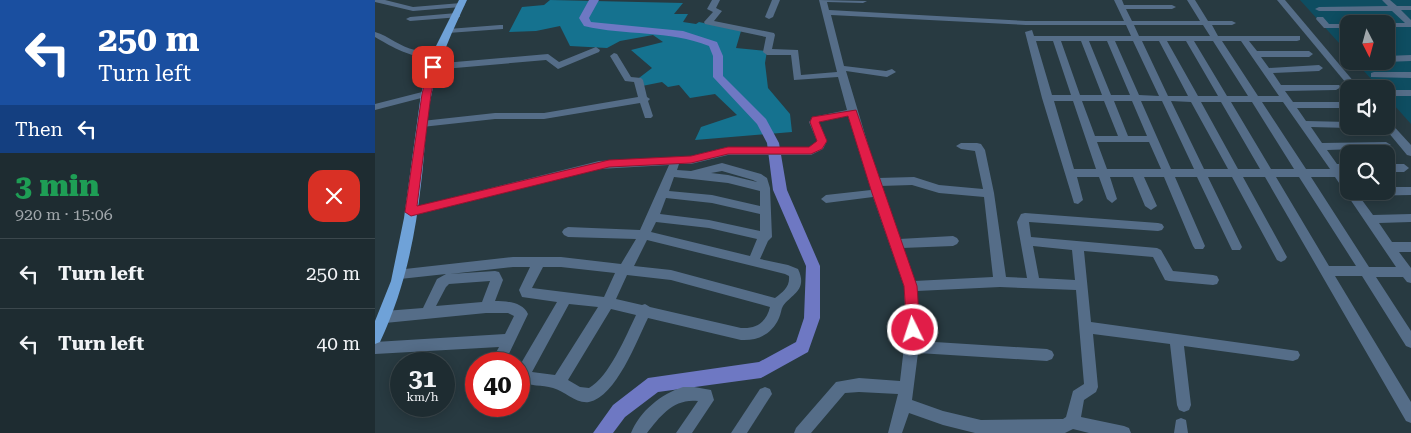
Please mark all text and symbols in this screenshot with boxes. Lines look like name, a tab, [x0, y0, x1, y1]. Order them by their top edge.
north arrow	[1340, 15, 1395, 70]
map controls	[1340, 15, 1395, 200]
text: 250 m	[98, 19, 199, 60]
icon: left	[15, 20, 80, 85]
pin	[412, 46, 454, 88]
icon: arrive	[419, 53, 447, 81]
text: Turn left	[98, 61, 191, 86]
button: sound	[1340, 80, 1395, 135]
icon: left	[73, 115, 101, 143]
text: Then	[15, 118, 63, 141]
button: search	[1340, 145, 1395, 200]
text: 3 min	[15, 168, 99, 203]
button: close	[308, 170, 360, 222]
text: 920 m · 15:06	[15, 205, 113, 224]
icon: left	[15, 260, 43, 288]
text: Turn left	[58, 262, 144, 285]
text: 250 m	[306, 262, 360, 285]
position arrow	[886, 303, 938, 355]
icon: left	[15, 330, 43, 358]
text: Turn left	[58, 332, 144, 355]
text: 40 m	[317, 332, 360, 355]
speed limit sign: 40	[465, 352, 530, 417]
text: 31	[408, 364, 437, 393]
text: km/h	[406, 390, 439, 404]

